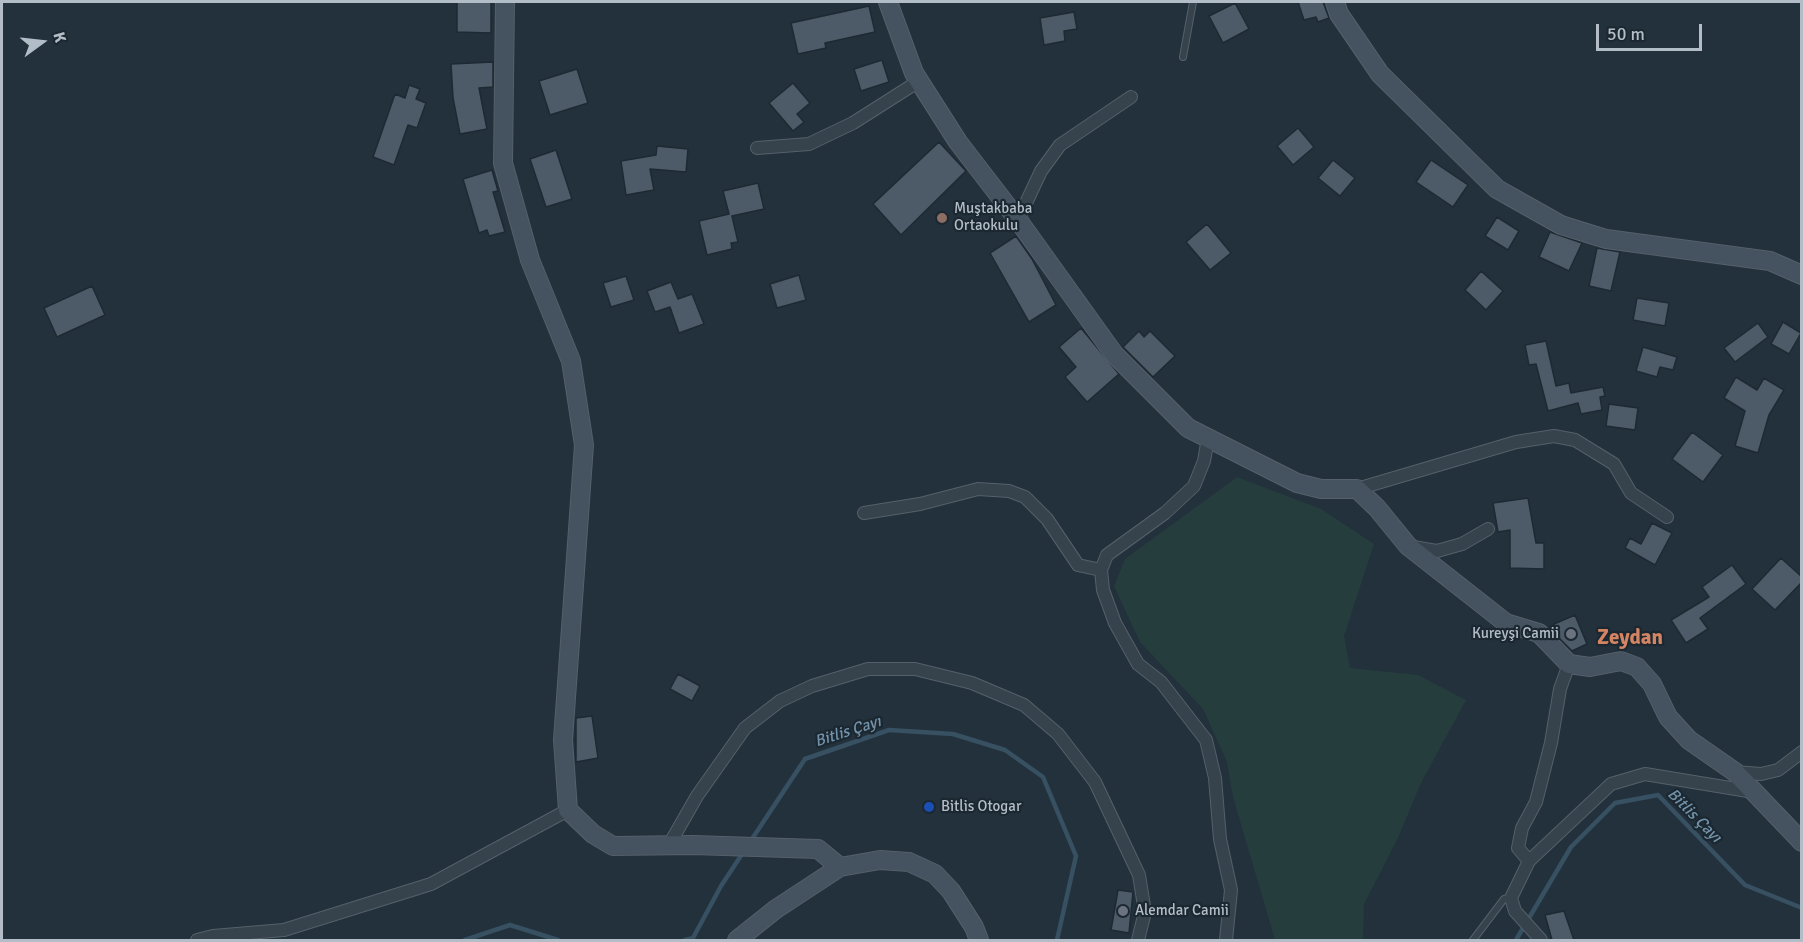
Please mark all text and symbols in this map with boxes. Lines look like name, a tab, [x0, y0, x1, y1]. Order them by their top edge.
north arrow	[12, 12, 72, 72]
scale bar	[1599, 12, 1706, 50]
text: 50 m	[1607, 23, 1645, 45]
text: K	[48, 30, 70, 45]
place label: Muştakbaba Ortaokulu	[954, 200, 1032, 235]
marker: Muştakbaba Ortaokulu	[935, 211, 949, 225]
place label: Kureyşi Camii	[1472, 625, 1559, 643]
district label: Zeydan	[1597, 625, 1663, 651]
marker: Kureyşi Camii	[1564, 627, 1578, 641]
water label: Bitlis Çayı	[812, 712, 884, 752]
water label: Bitlis Çayı	[1663, 785, 1725, 847]
place label: Bitlis Otogar	[941, 798, 1021, 816]
marker: Bitlis Otogar	[922, 800, 936, 814]
place label: Alemdar Camii	[1135, 902, 1229, 920]
marker: Alemdar Camii	[1116, 904, 1130, 918]

